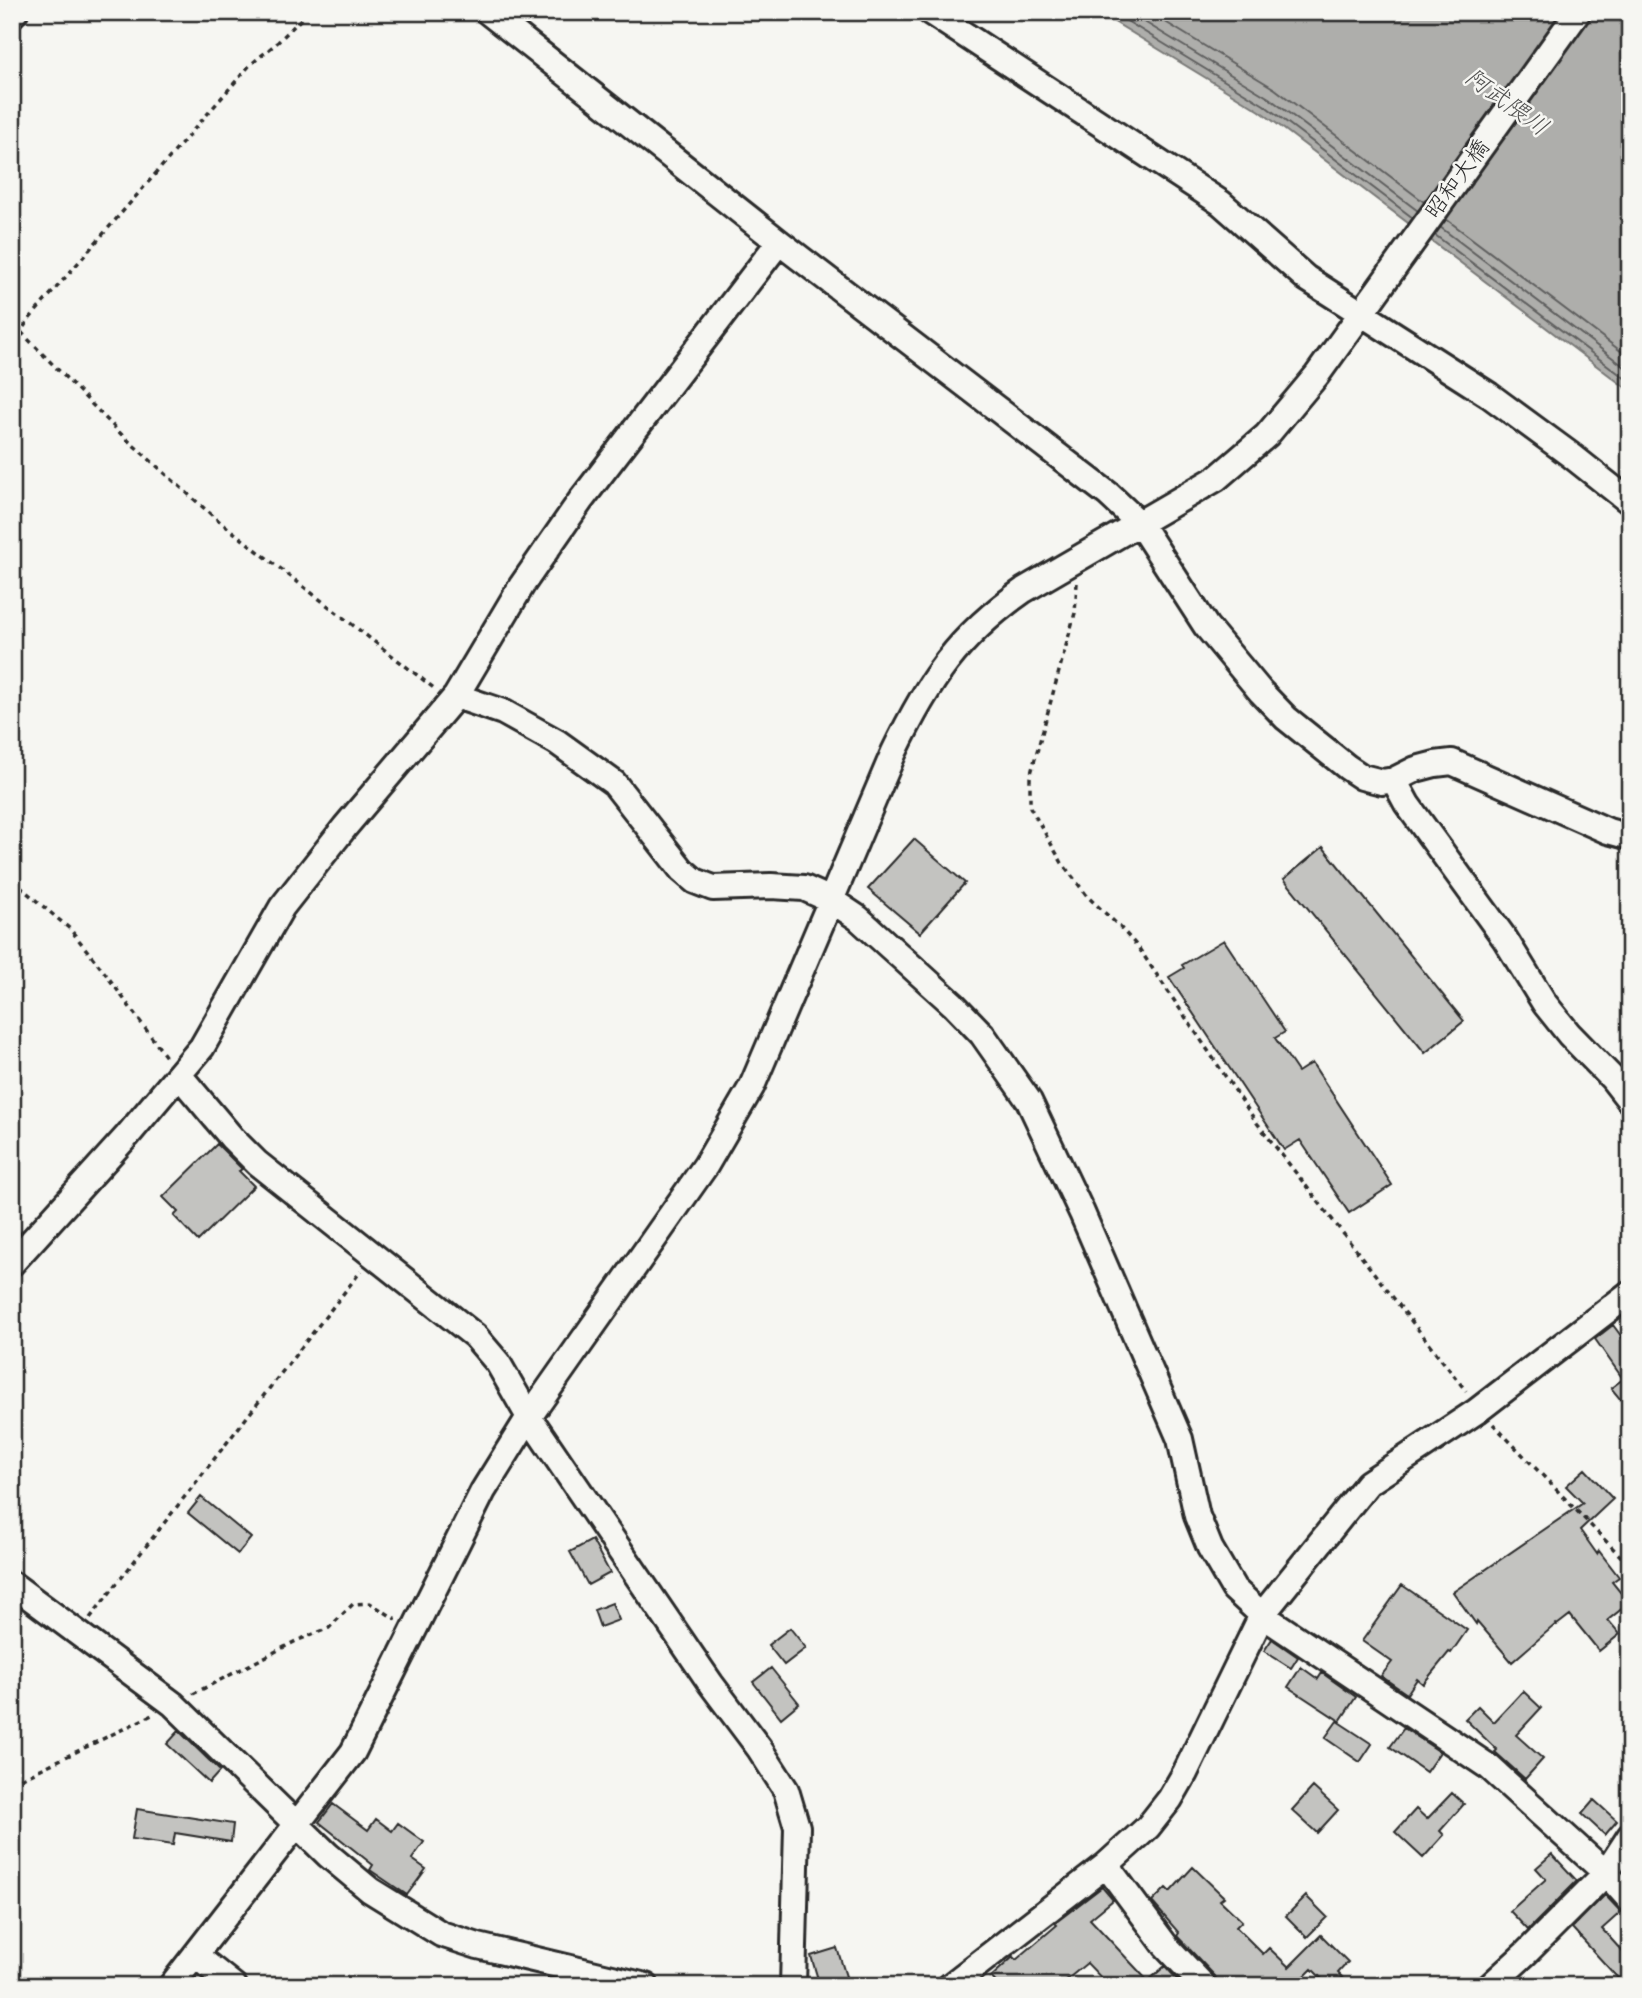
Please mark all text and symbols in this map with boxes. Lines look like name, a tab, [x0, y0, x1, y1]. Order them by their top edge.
water label: 阿武隈川	[1456, 57, 1558, 147]
street label: 昭和大橋	[1413, 130, 1501, 228]

